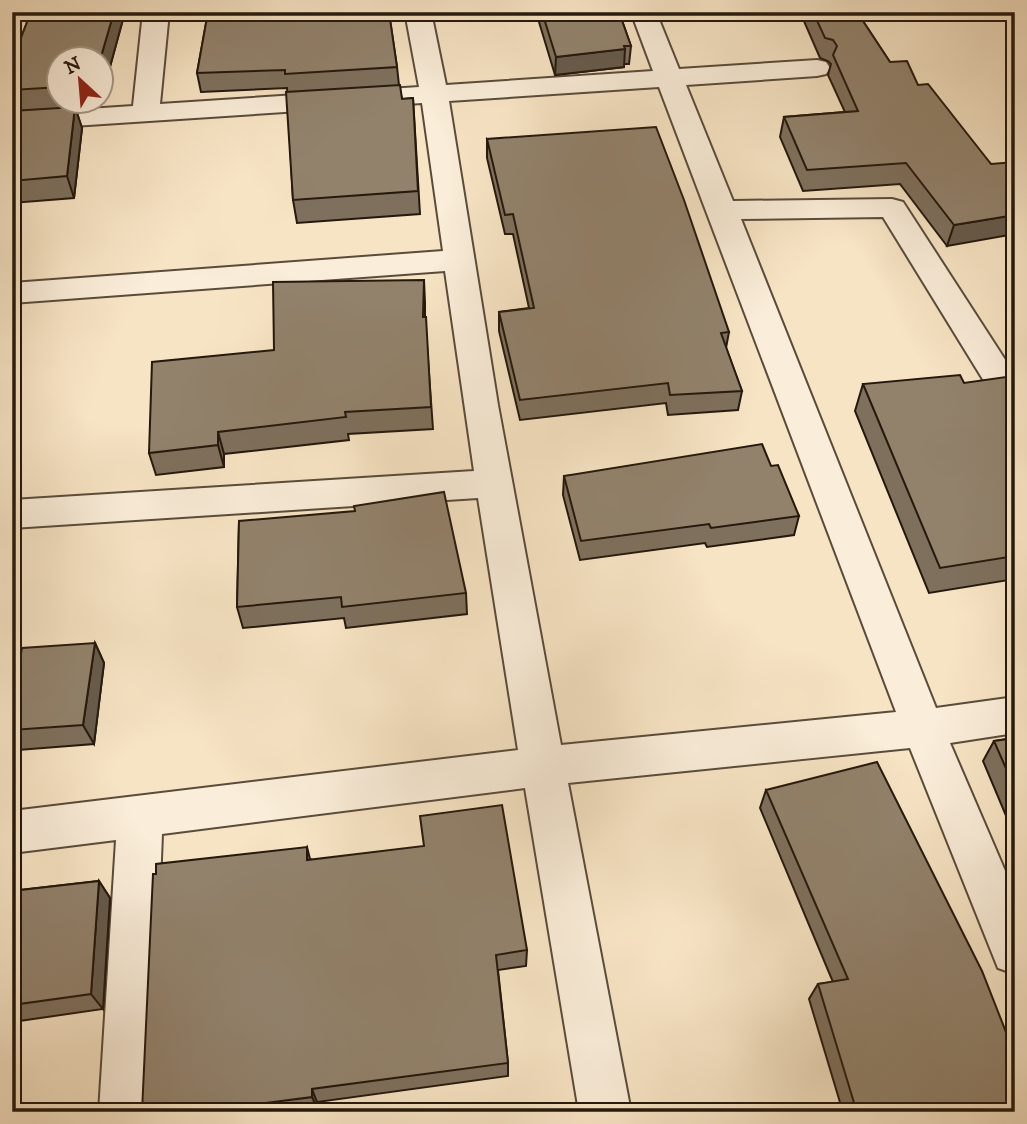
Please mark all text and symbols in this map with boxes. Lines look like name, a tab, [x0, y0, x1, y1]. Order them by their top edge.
north arrow	[46, 46, 116, 116]
text: N	[61, 52, 86, 80]

